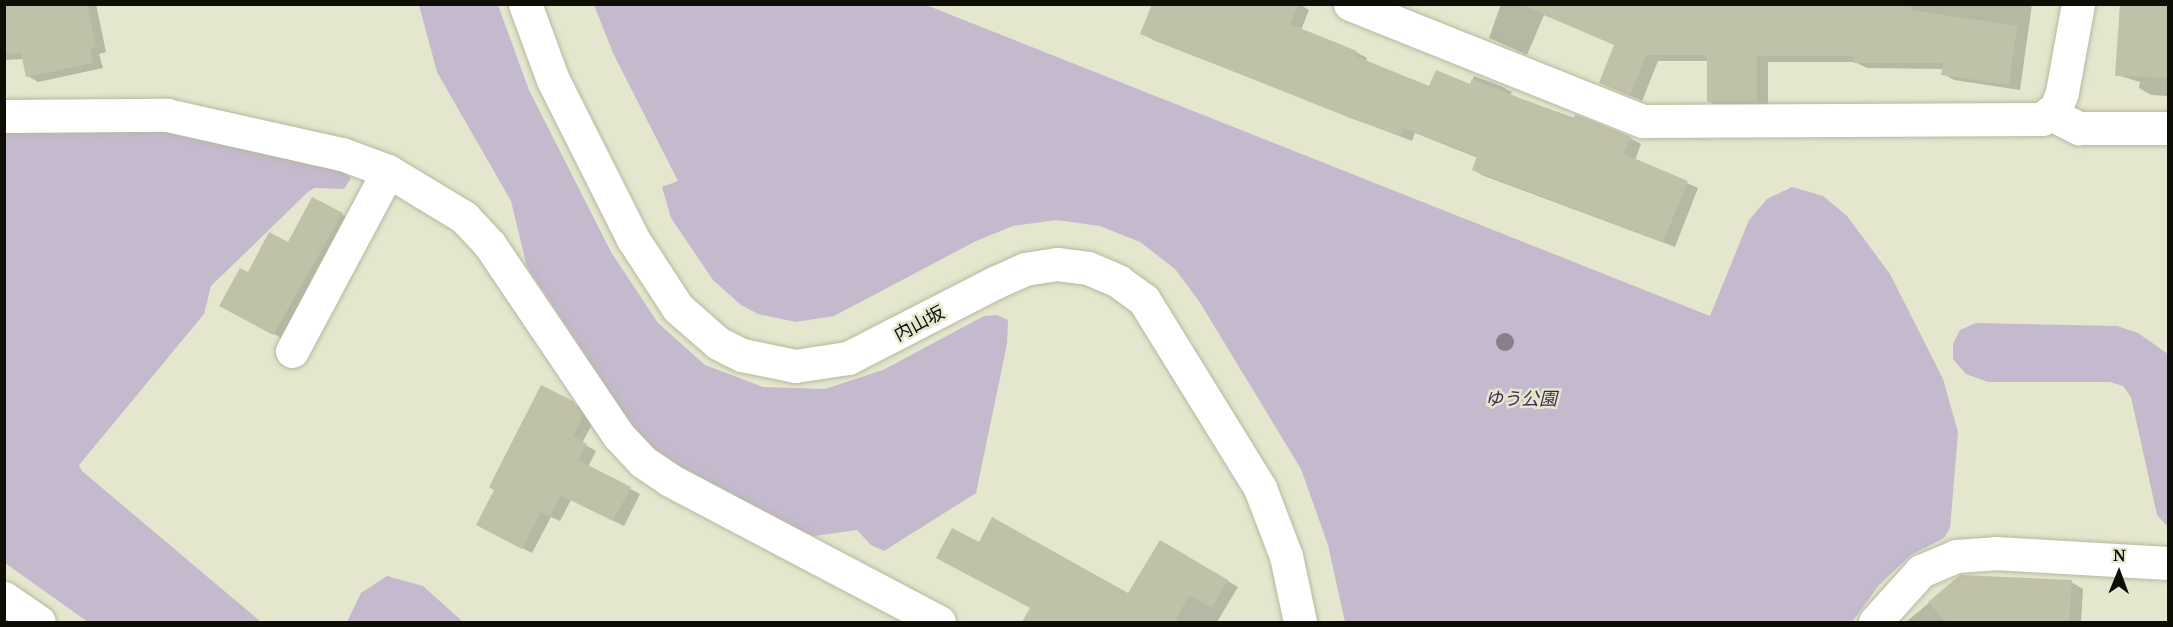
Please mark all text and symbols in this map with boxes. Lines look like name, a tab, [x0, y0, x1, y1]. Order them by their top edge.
street label: 内山坂	[890, 301, 948, 345]
park label: ゆう公園	[1485, 387, 1557, 409]
north arrow	[2089, 543, 2149, 603]
text: N	[2113, 544, 2126, 566]

